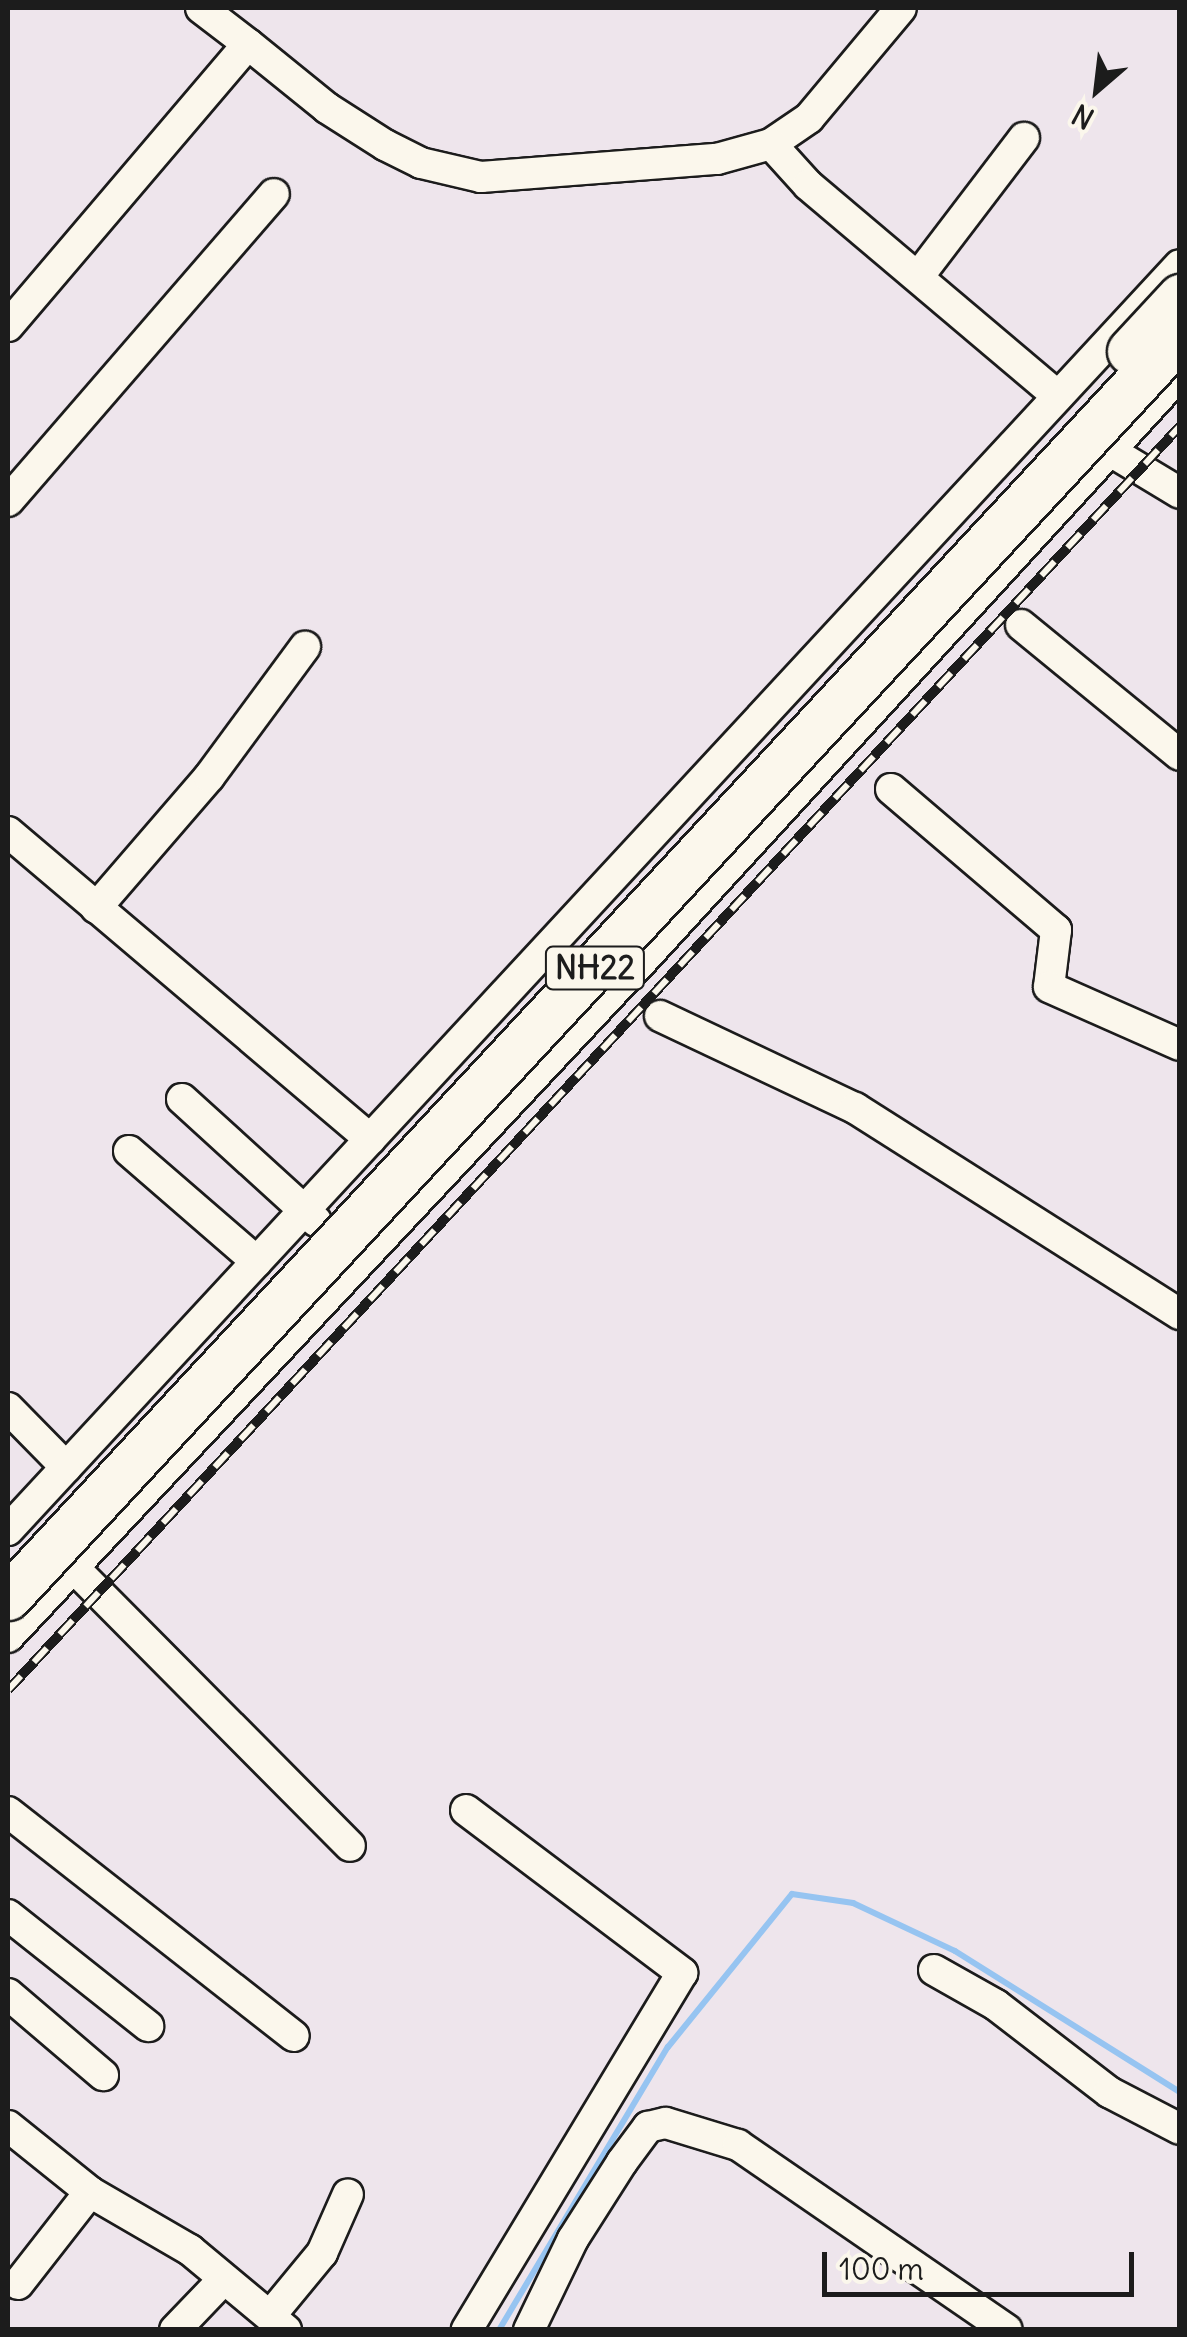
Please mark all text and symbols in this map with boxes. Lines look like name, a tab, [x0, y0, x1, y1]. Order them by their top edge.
north arrow	[1047, 40, 1147, 140]
text: N	[1066, 96, 1100, 137]
road number: NH22	[542, 941, 648, 995]
scale bar	[827, 2232, 1140, 2294]
text: 100 m	[839, 2250, 924, 2288]

